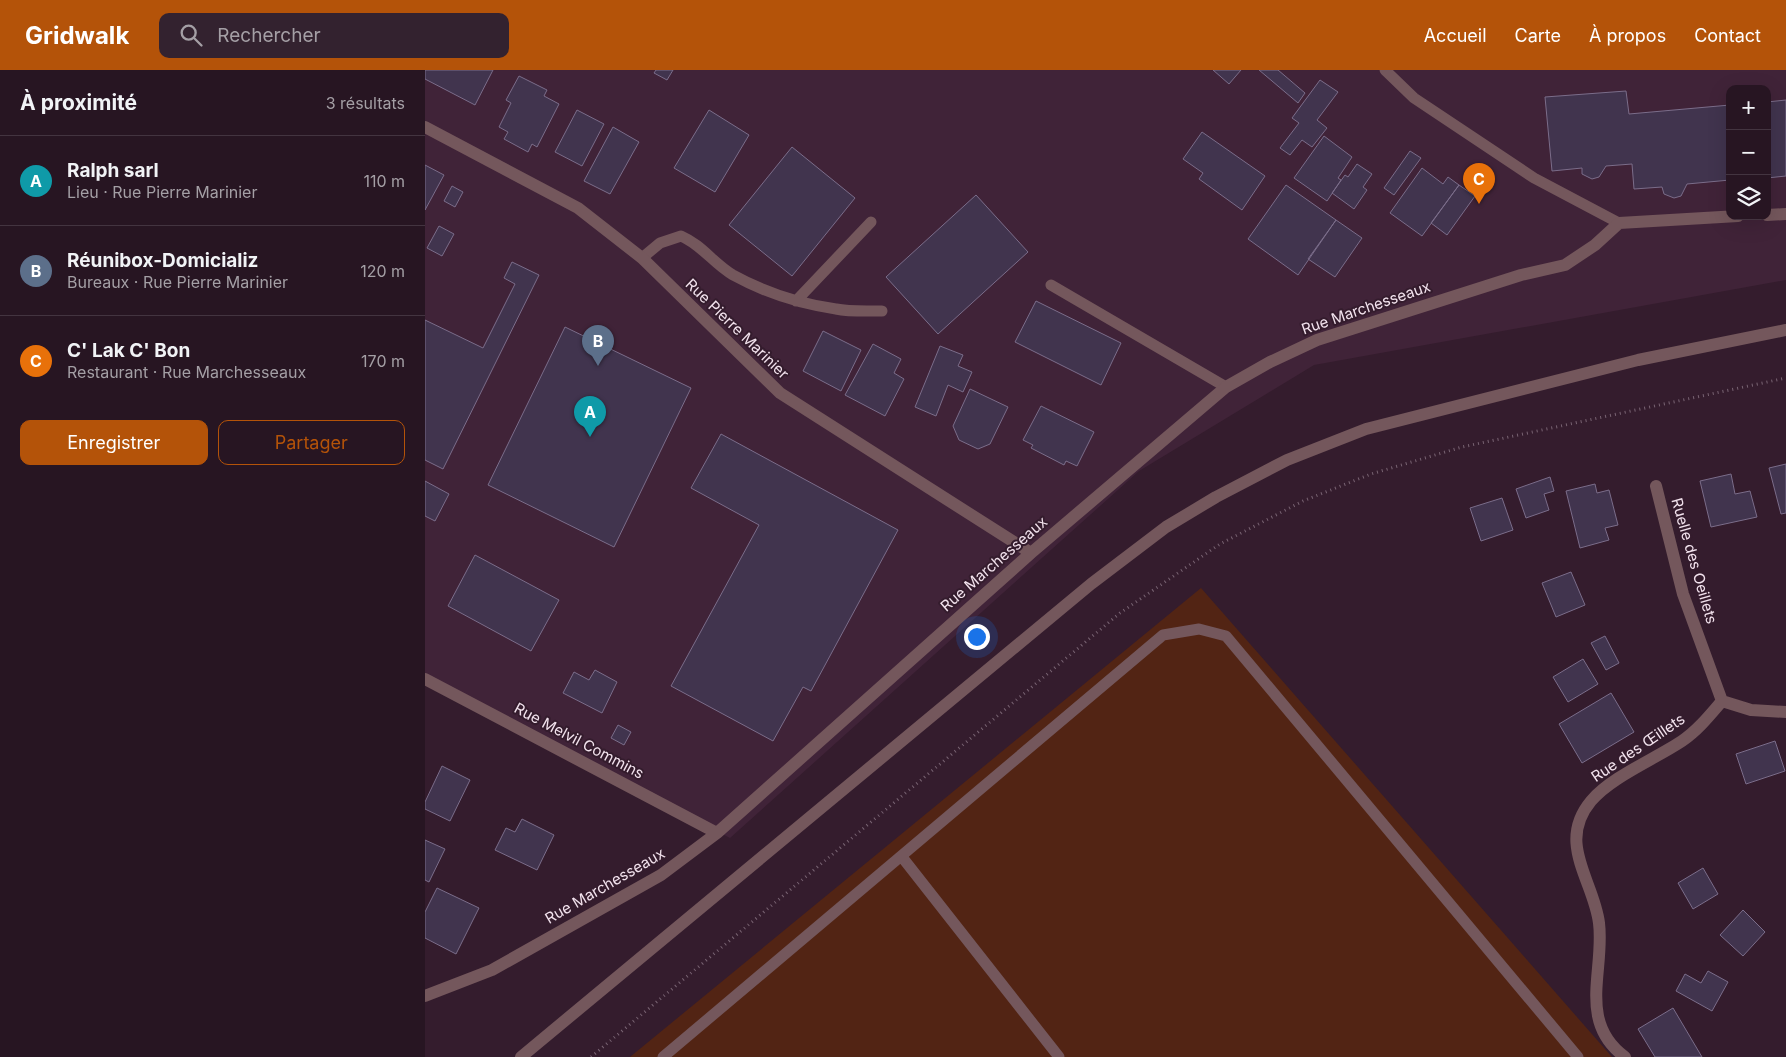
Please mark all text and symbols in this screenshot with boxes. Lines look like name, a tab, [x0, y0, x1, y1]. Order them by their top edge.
search box	[159, 13, 509, 58]
text: Gridwalk	[25, 21, 129, 50]
icon: search	[177, 21, 205, 49]
text: Rechercher	[217, 24, 321, 47]
text: Accueil	[1424, 25, 1487, 46]
text: Carte	[1515, 25, 1561, 46]
text: À propos	[1589, 25, 1666, 46]
text: Contact	[1694, 25, 1761, 46]
map controls	[1726, 85, 1771, 220]
button: +	[1726, 85, 1771, 130]
text: À proximité	[20, 90, 137, 115]
text: 3 résultats	[326, 93, 405, 113]
button: −	[1726, 130, 1771, 175]
text: Ralph sarl	[67, 159, 159, 182]
pin: C	[1463, 163, 1495, 204]
text: A	[30, 171, 42, 191]
text: 110 m	[363, 171, 405, 191]
button: layers	[1726, 175, 1771, 220]
text: Lieu · Rue Pierre Marinier	[67, 182, 257, 202]
text: Réunibox-Domicializ	[67, 249, 259, 272]
text: B	[31, 261, 41, 281]
text: 120 m	[360, 261, 405, 281]
text: Bureaux · Rue Pierre Marinier	[67, 272, 288, 292]
street label: Rue Pierre Marinier	[682, 275, 793, 383]
street label: Rue Marchesseaux	[1299, 277, 1433, 339]
pin: B	[582, 325, 614, 366]
text: C' Lak C' Bon	[67, 339, 190, 362]
text: C	[30, 351, 42, 371]
text: 170 m	[361, 351, 405, 371]
text: Restaurant · Rue Marchesseaux	[67, 362, 306, 382]
pin: A	[574, 396, 606, 437]
button: Enregistrer	[20, 420, 208, 465]
button: Partager	[218, 420, 405, 465]
street label: Ruelle des Oeillets	[1667, 496, 1722, 626]
street label: Rue Marchesseaux	[936, 512, 1051, 615]
your location	[964, 624, 990, 650]
street label: Rue Melvil Commins	[511, 698, 647, 783]
street label: Rue des Œillets	[1587, 709, 1688, 786]
street label: Rue Marchesseaux	[541, 844, 668, 928]

